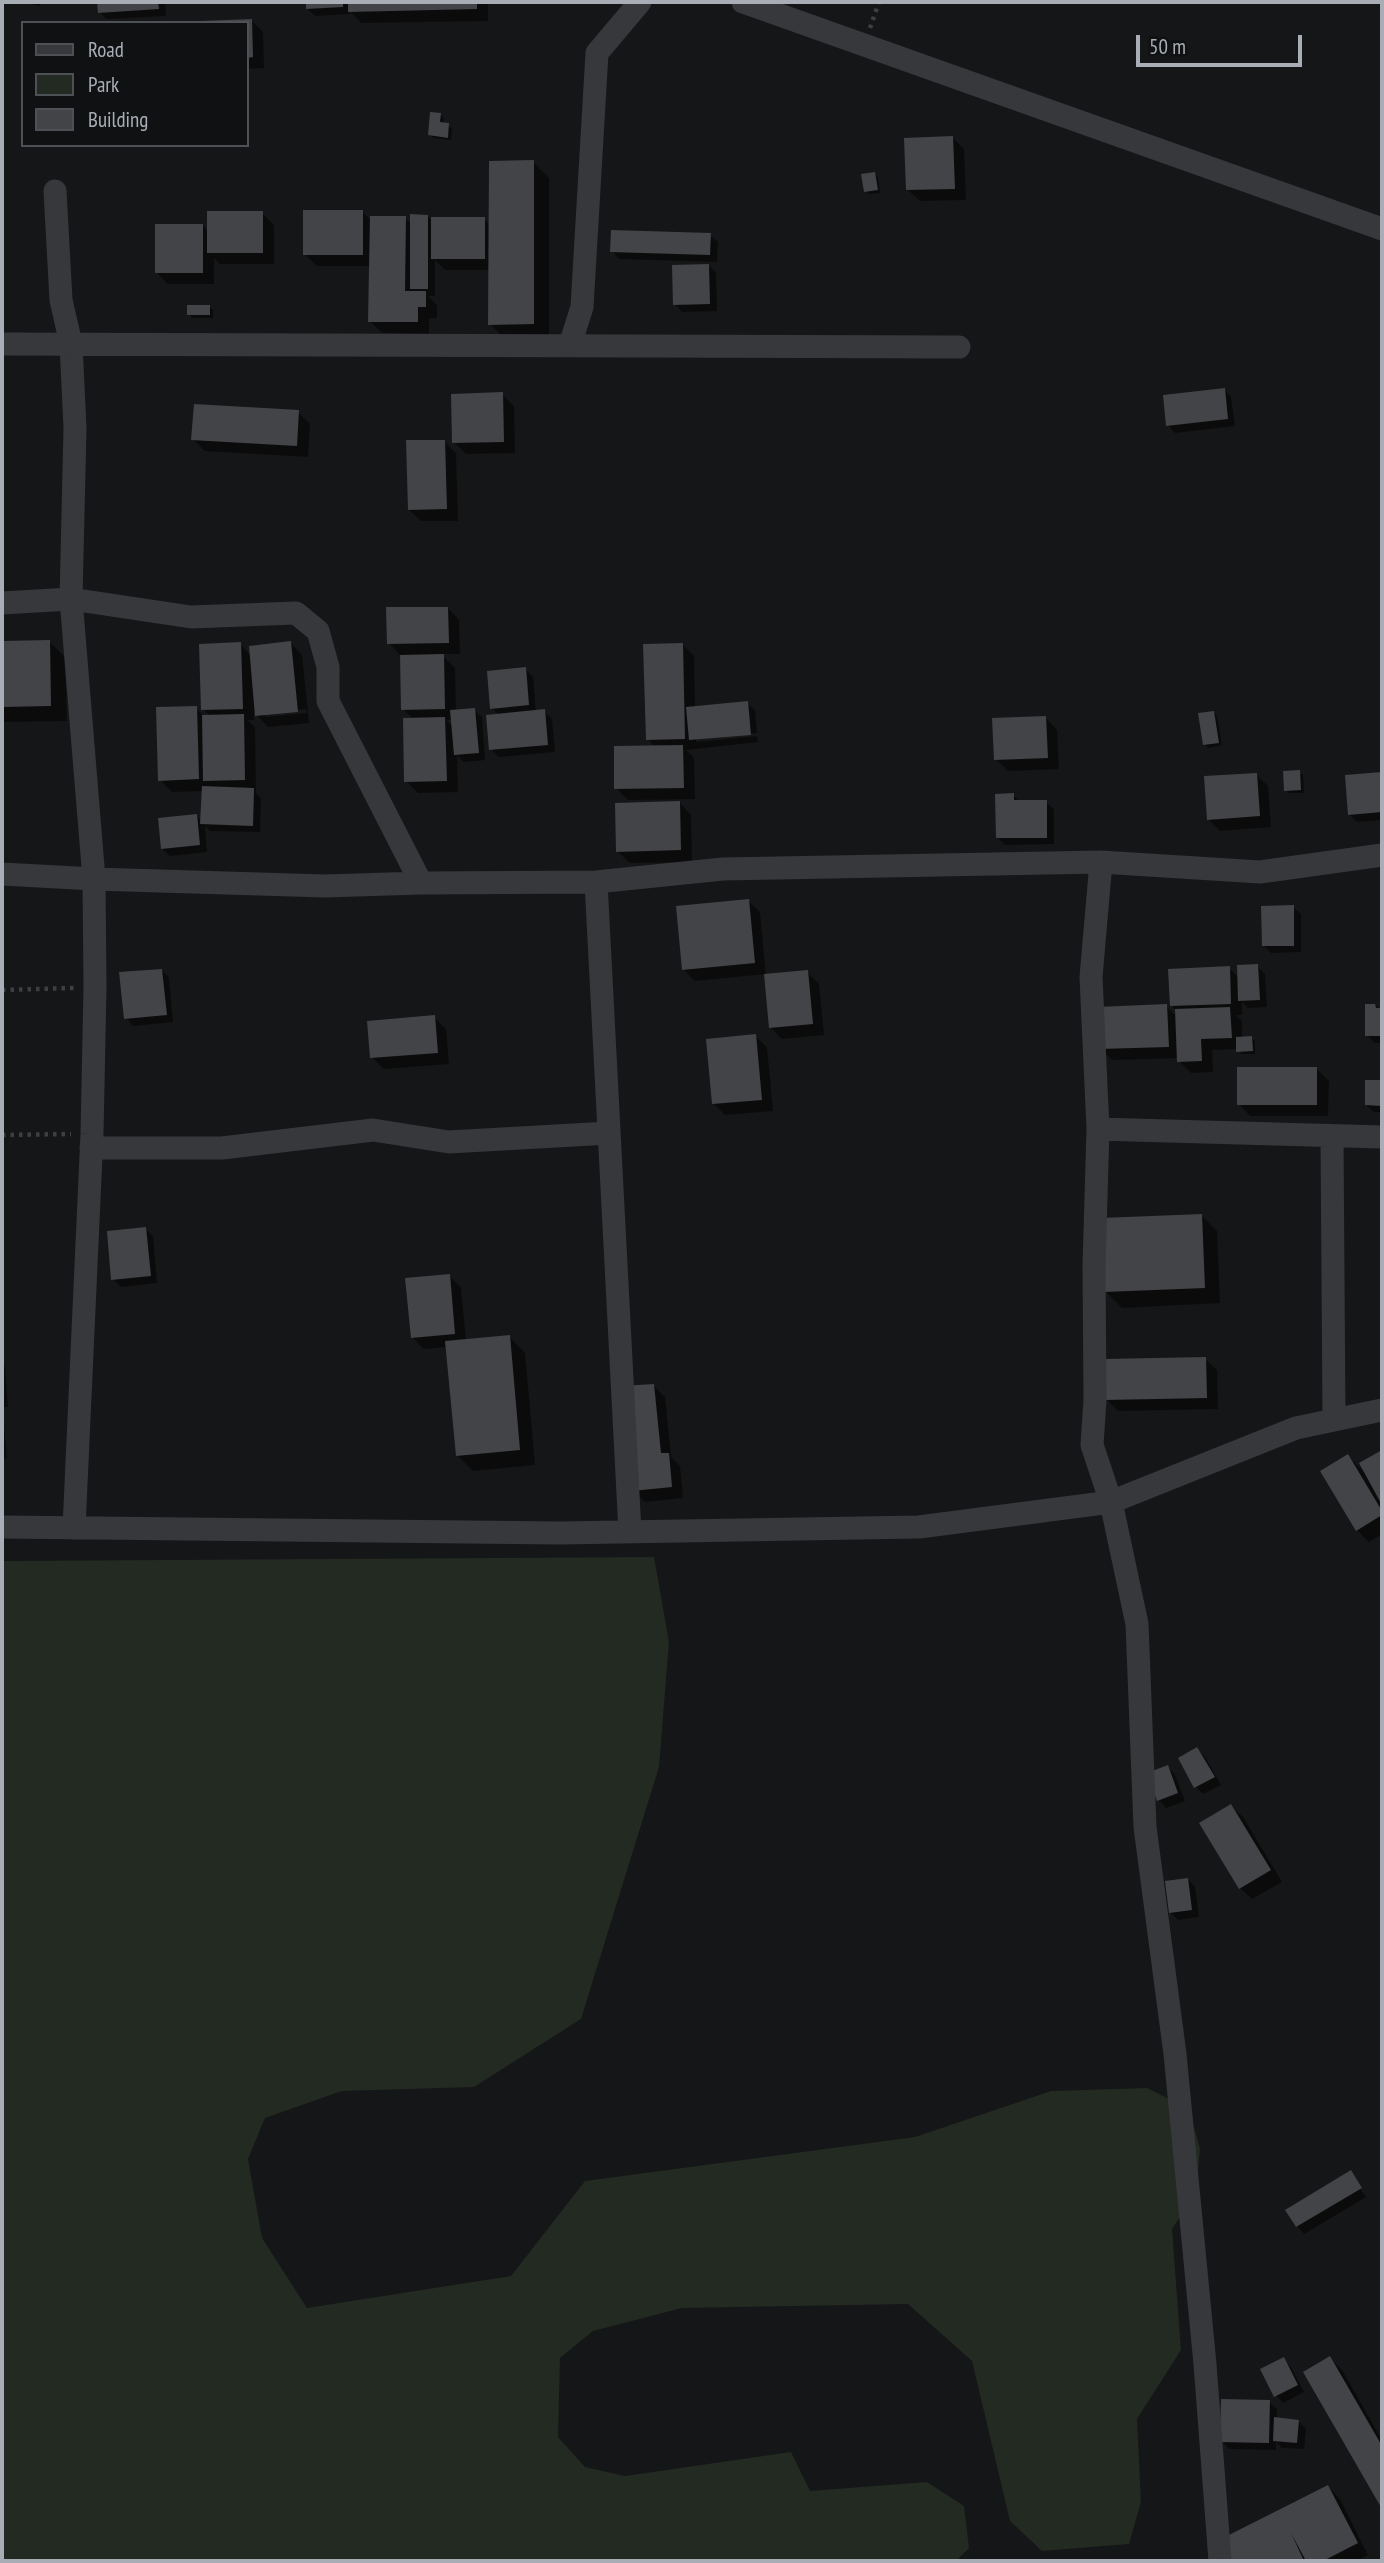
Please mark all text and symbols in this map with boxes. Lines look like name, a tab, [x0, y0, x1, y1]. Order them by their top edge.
legend	[21, 21, 248, 147]
scale bar	[1139, 21, 1305, 65]
text: 50 m	[1149, 33, 1186, 60]
text: Road	[88, 36, 124, 63]
text: Park	[88, 71, 119, 98]
text: Building	[88, 106, 148, 133]

